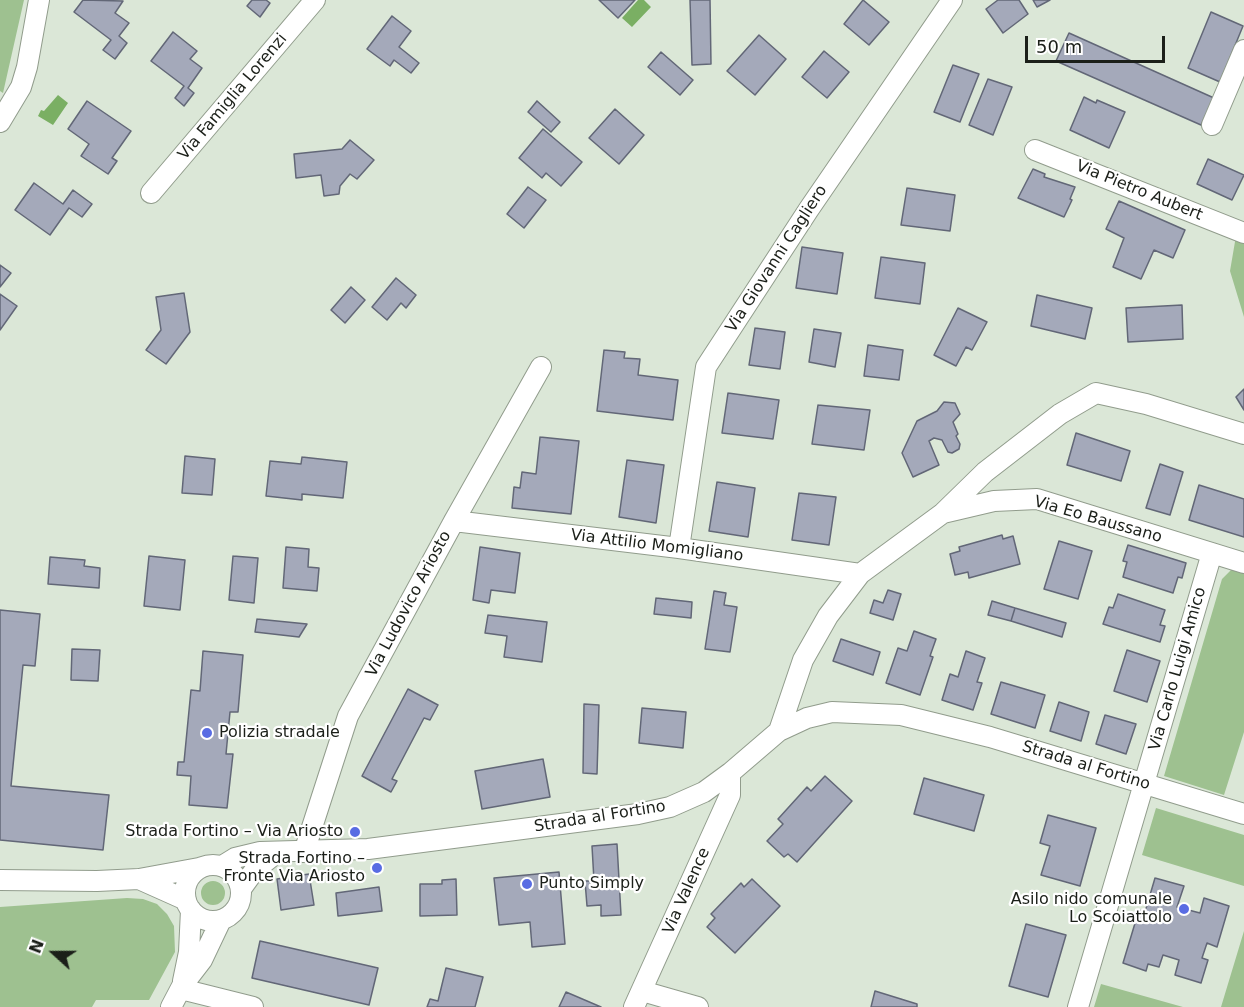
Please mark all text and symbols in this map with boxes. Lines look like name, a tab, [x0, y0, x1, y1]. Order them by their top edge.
scale bar	[1028, 24, 1168, 62]
street label: Via Famiglia Lorenzi	[175, 30, 291, 164]
text: 50 m	[1036, 36, 1082, 57]
street label: Via Pietro Aubert	[1073, 157, 1205, 225]
street label: Via Giovanni Cagliero	[722, 182, 832, 336]
street label: Via Eo Baussano	[1032, 493, 1164, 547]
street label: Via Attilio Momigliano	[570, 526, 744, 566]
street label: Via Ludovico Ariosto	[362, 528, 456, 680]
street label: Via Carlo Luigi Amico	[1145, 585, 1211, 753]
place label: Polizia stradale	[219, 723, 340, 743]
marker: Polizia stradale	[200, 726, 214, 740]
street label: Strada al Fortino	[1020, 737, 1152, 795]
street label: Strada al Fortino	[533, 797, 667, 837]
place label: Strada Fortino – Via Ariosto	[125, 822, 343, 842]
marker: Strada Fortino – Via Ariosto	[348, 825, 362, 839]
street label: Via Valence	[659, 845, 715, 937]
place label: Strada Fortino – Fronte Via Ariosto	[224, 849, 365, 887]
marker: Strada Fortino – Fronte Via Ariosto	[370, 861, 384, 875]
place label: Punto Simply	[539, 874, 644, 894]
marker: Punto Simply	[520, 877, 534, 891]
place label: Asilo nido comunale Lo Scoiattolo	[1011, 890, 1172, 928]
marker: Asilo nido comunale Lo Scoiattolo	[1177, 902, 1191, 916]
north arrow	[24, 923, 84, 983]
text: N	[25, 937, 48, 956]

